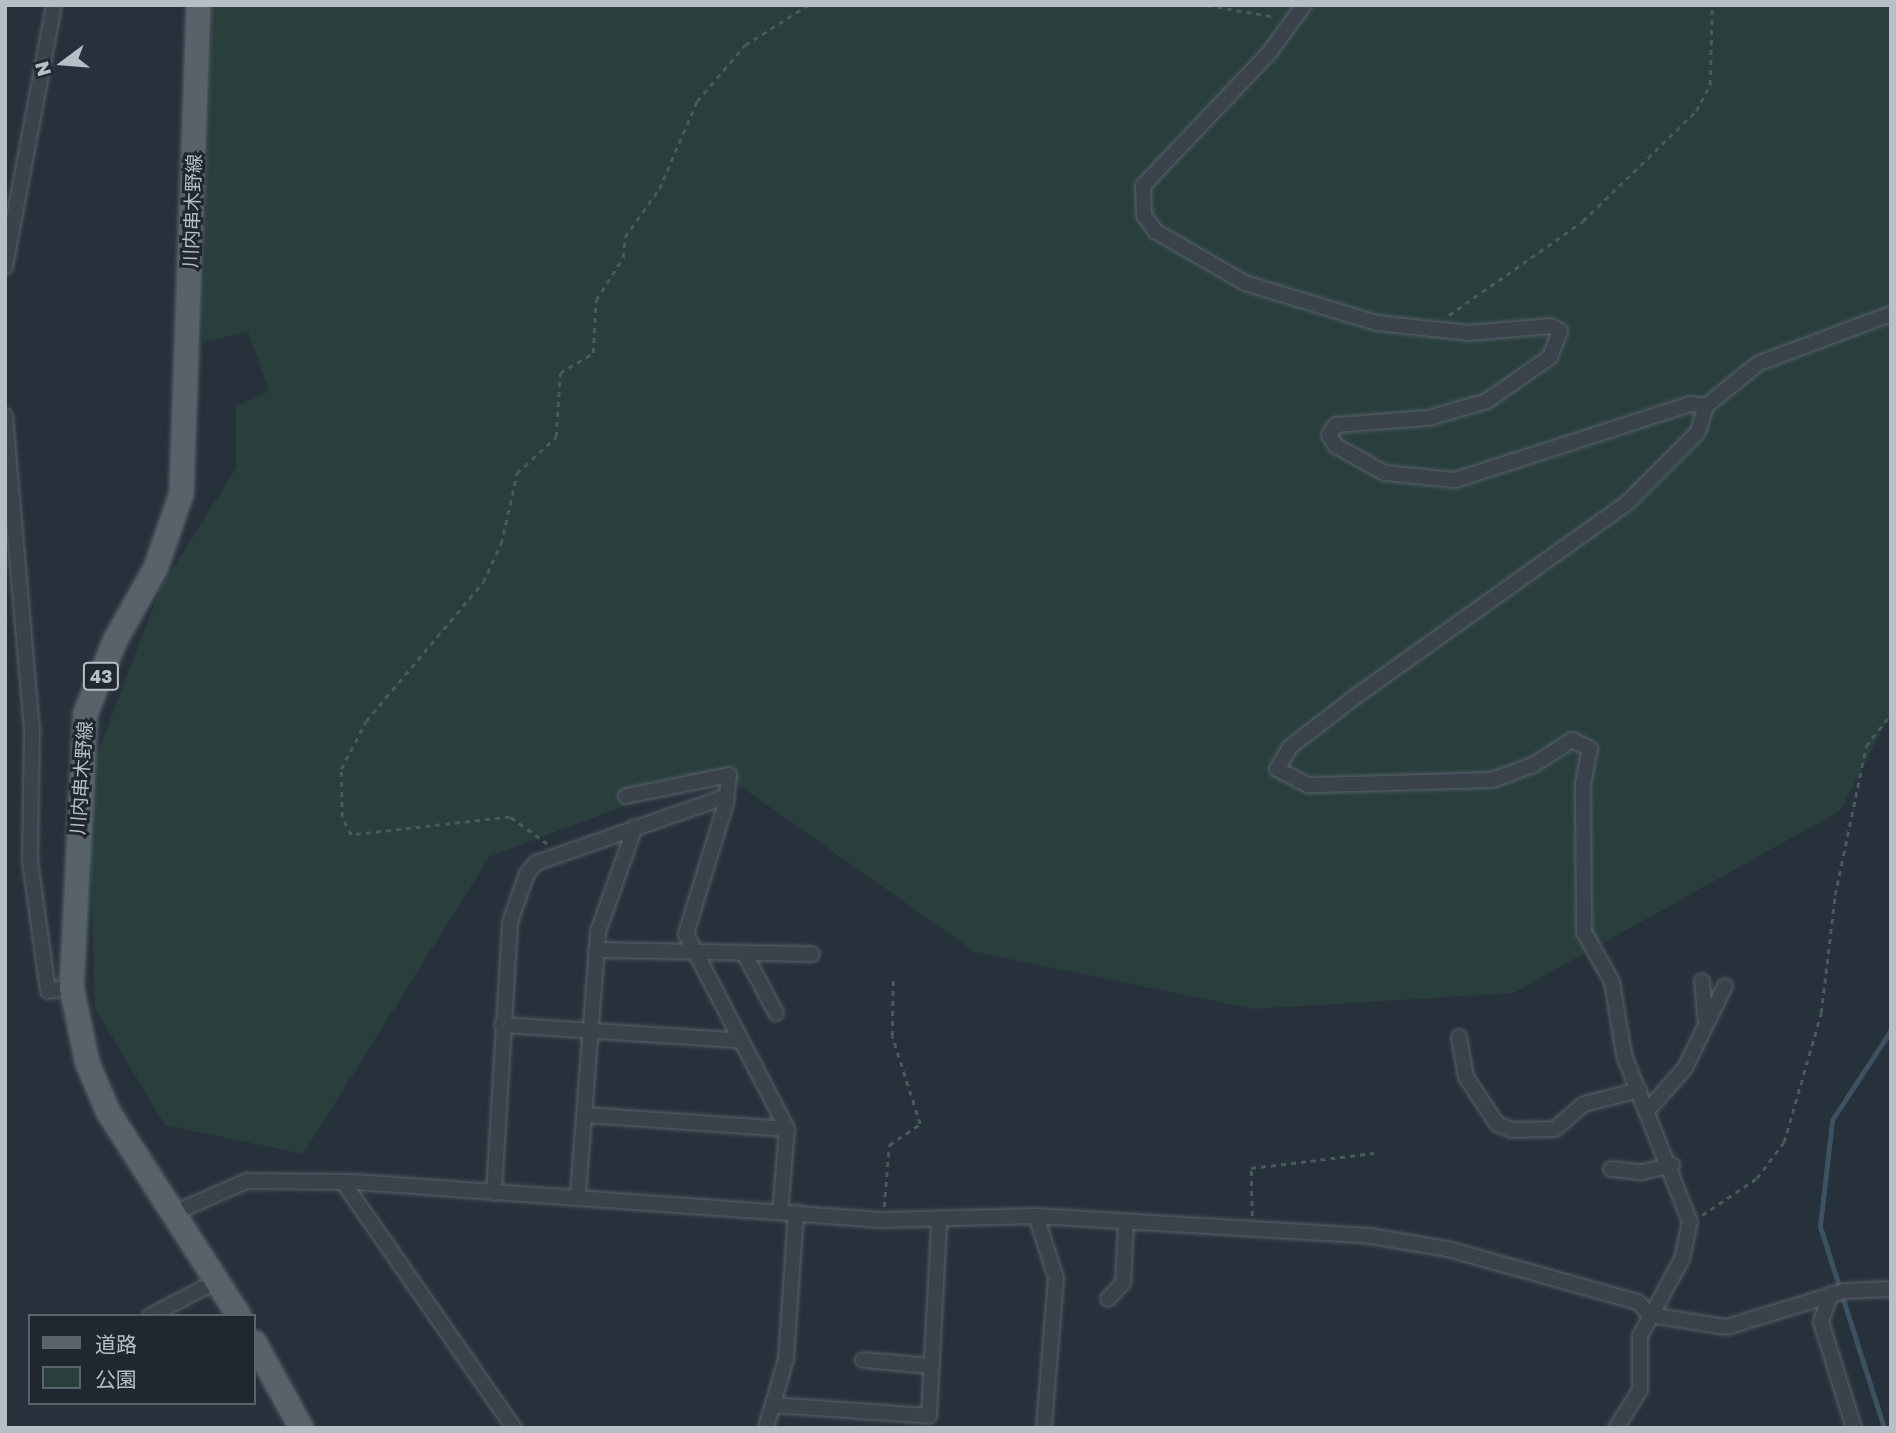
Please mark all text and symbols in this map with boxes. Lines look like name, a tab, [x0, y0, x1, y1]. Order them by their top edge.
north arrow	[28, 28, 98, 98]
text: N	[29, 59, 55, 79]
street label: 川内串木野線	[179, 154, 205, 268]
road number: 43	[82, 662, 120, 690]
street label: 川内串木野線	[66, 720, 96, 836]
legend	[28, 1314, 256, 1405]
text: 道路	[95, 1331, 137, 1357]
text: 公園	[95, 1366, 137, 1392]

